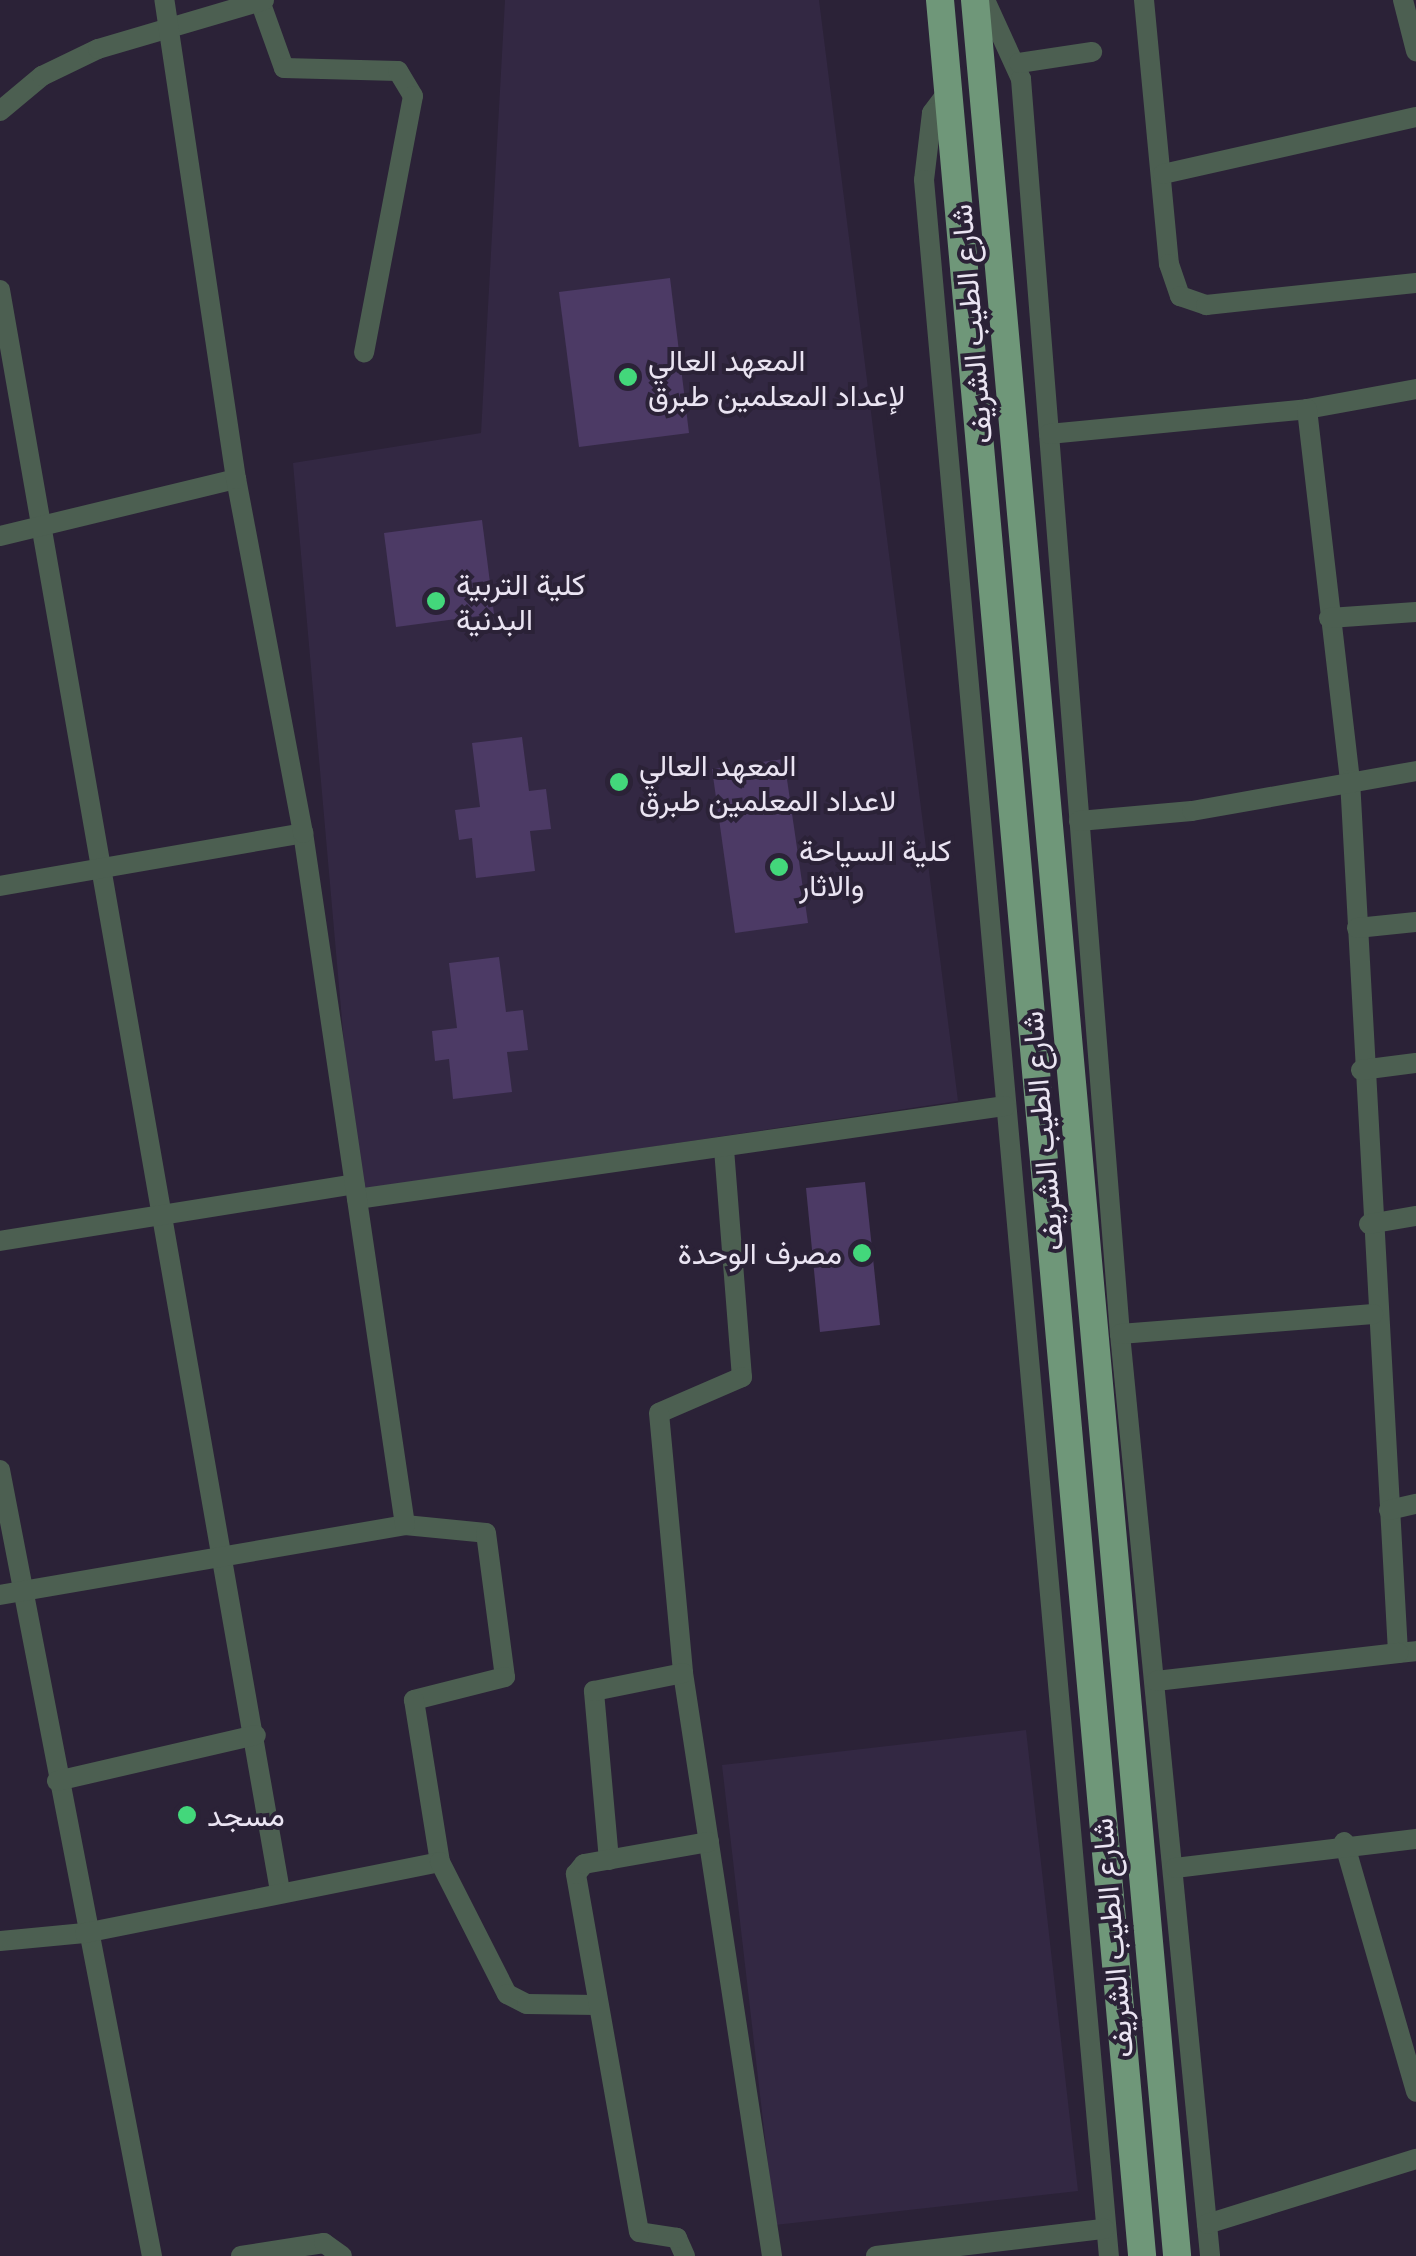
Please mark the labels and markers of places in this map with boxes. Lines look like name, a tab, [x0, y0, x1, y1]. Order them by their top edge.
place label: المعهد العالي لإعداد المعلمين طبرق	[648, 342, 905, 412]
marker: المعهد العالي لإعداد المعلمين طبرق	[617, 366, 639, 388]
place label: كلية التربية البدنية	[456, 566, 586, 636]
marker: كلية التربية البدنية	[425, 590, 447, 612]
place label: المعهد العالي لاعداد المعلمين طبرق	[639, 747, 896, 818]
marker: المعهد العالي لاعداد المعلمين طبرق	[608, 771, 630, 793]
place label: كلية السياحة والاثار	[799, 832, 951, 902]
marker: كلية السياحة والاثار	[768, 856, 790, 878]
place label: مصرف الوحدة	[678, 1235, 842, 1271]
marker: مصرف الوحدة	[851, 1242, 873, 1264]
place label: مسجد	[207, 1797, 285, 1833]
marker: مسجد	[176, 1804, 198, 1826]

